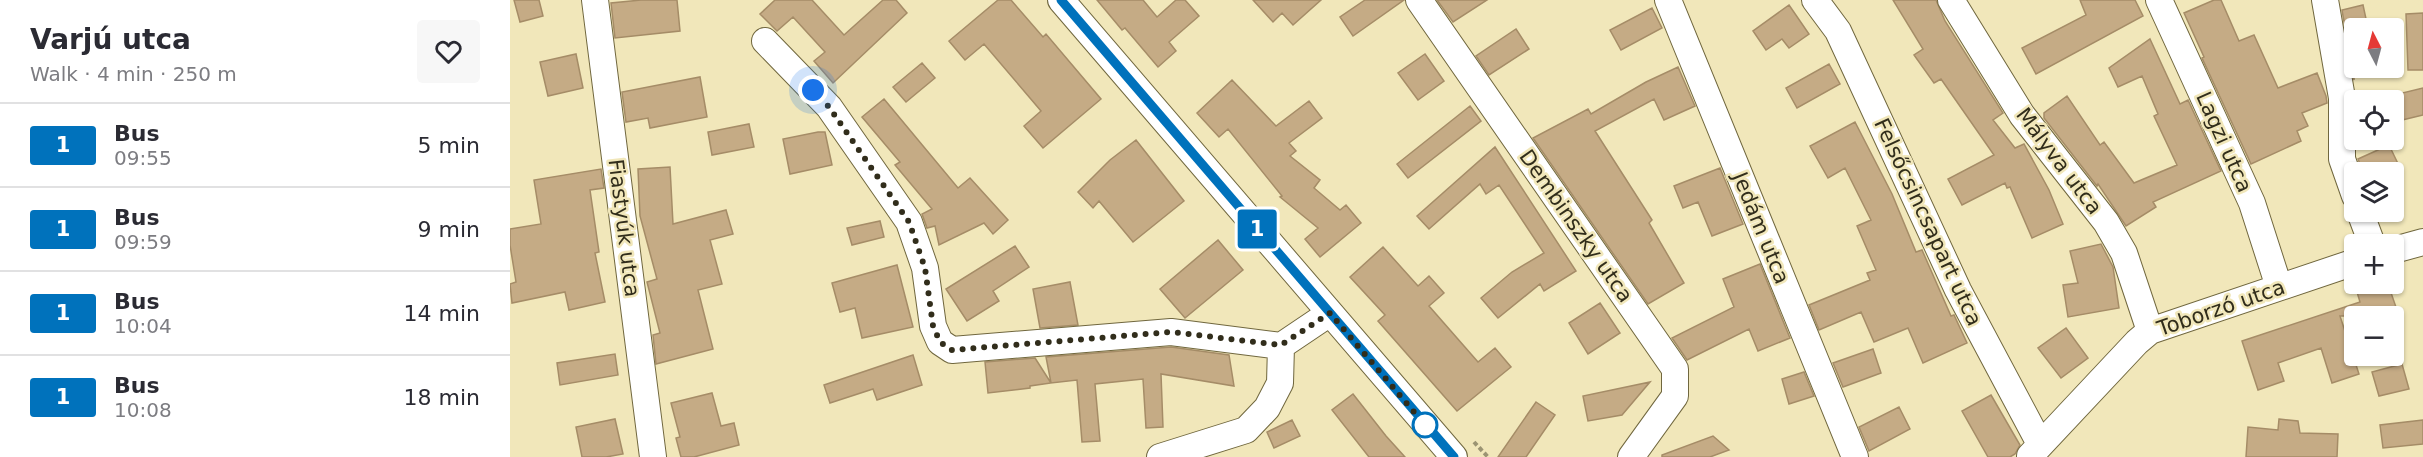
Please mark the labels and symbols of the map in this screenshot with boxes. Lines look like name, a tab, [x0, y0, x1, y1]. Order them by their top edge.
north arrow	[2344, 18, 2404, 78]
your location	[798, 75, 828, 105]
street label: Lagzi utca	[2191, 88, 2257, 196]
street label: Mályva utca	[2011, 103, 2107, 219]
street label: Felsőcsincsapart utca	[1869, 114, 1987, 330]
street label: Dembinszky utca	[1514, 145, 1638, 307]
street label: Fiastyúk utca	[604, 158, 644, 298]
street label: Jedám utca	[1727, 167, 1794, 287]
line badge: 1	[1238, 210, 1276, 248]
street label: Toborzó utca	[2153, 275, 2288, 341]
unlabelled marker	[1412, 412, 1438, 438]

